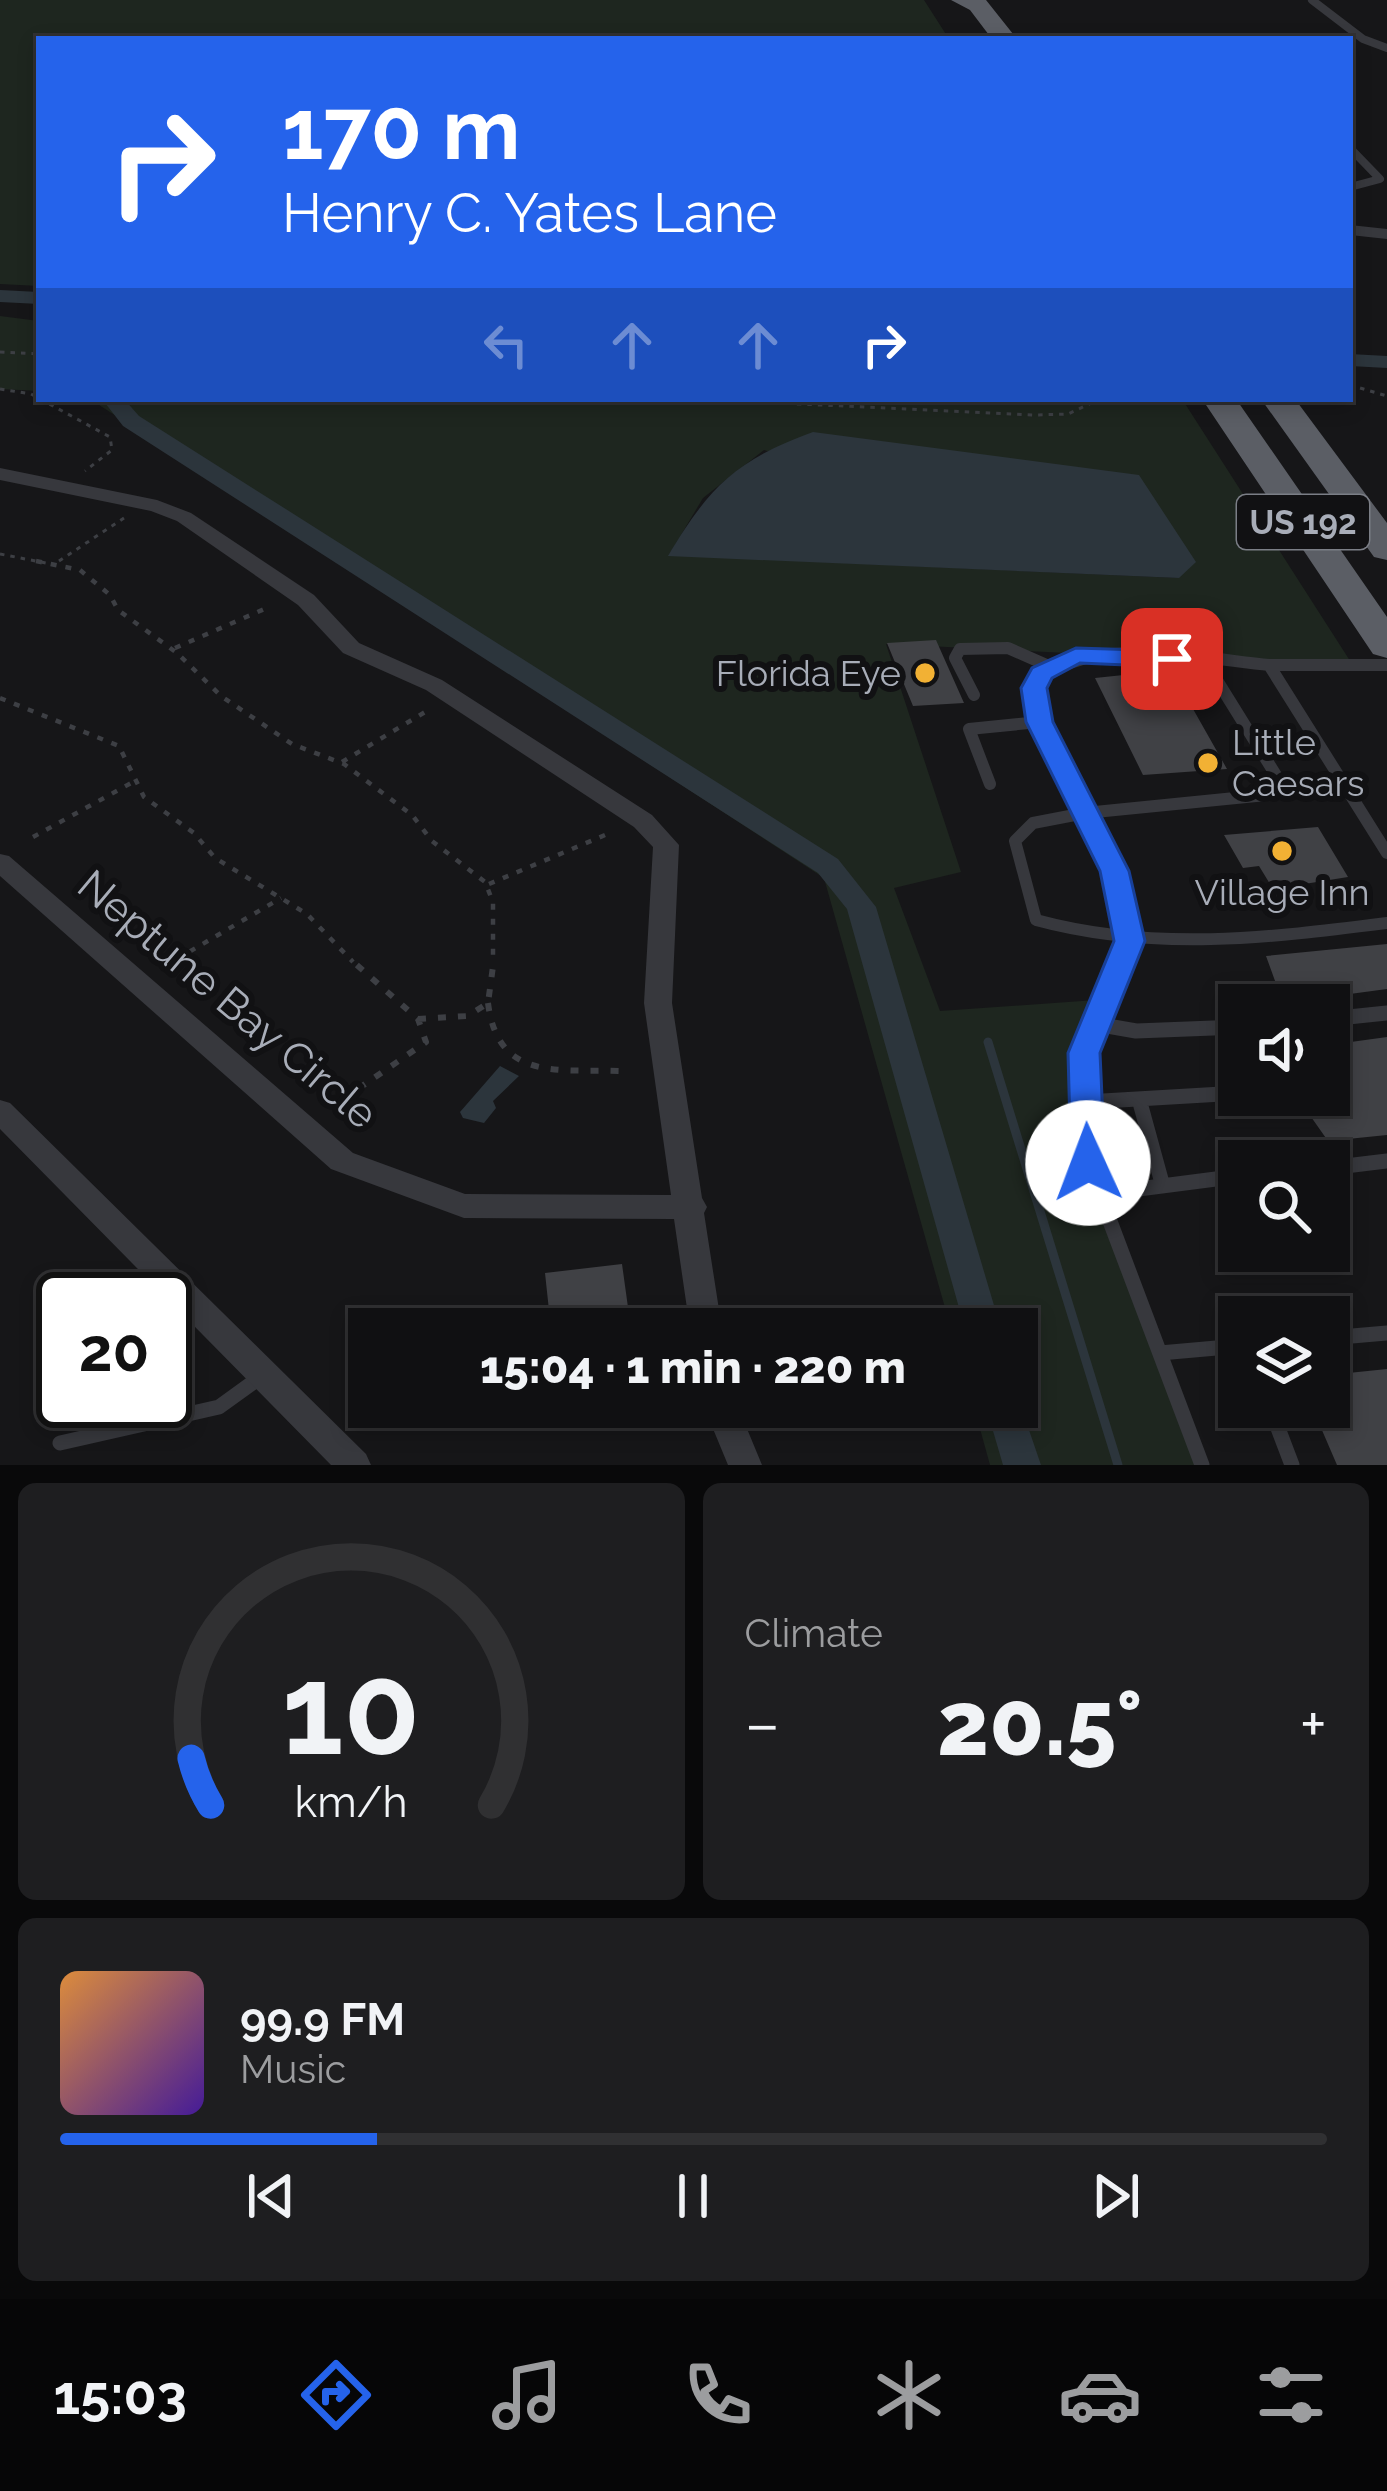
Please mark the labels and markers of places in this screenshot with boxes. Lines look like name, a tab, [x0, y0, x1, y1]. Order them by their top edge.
pin	[1121, 608, 1223, 710]
place label: Florida Eye	[716, 652, 901, 694]
marker: Florida Eye	[912, 660, 938, 686]
place label: Little Caesars	[1232, 721, 1364, 804]
marker: Little Caesars	[1195, 750, 1221, 776]
marker: Village Inn	[1269, 838, 1295, 864]
place label: Village Inn	[1195, 871, 1369, 913]

